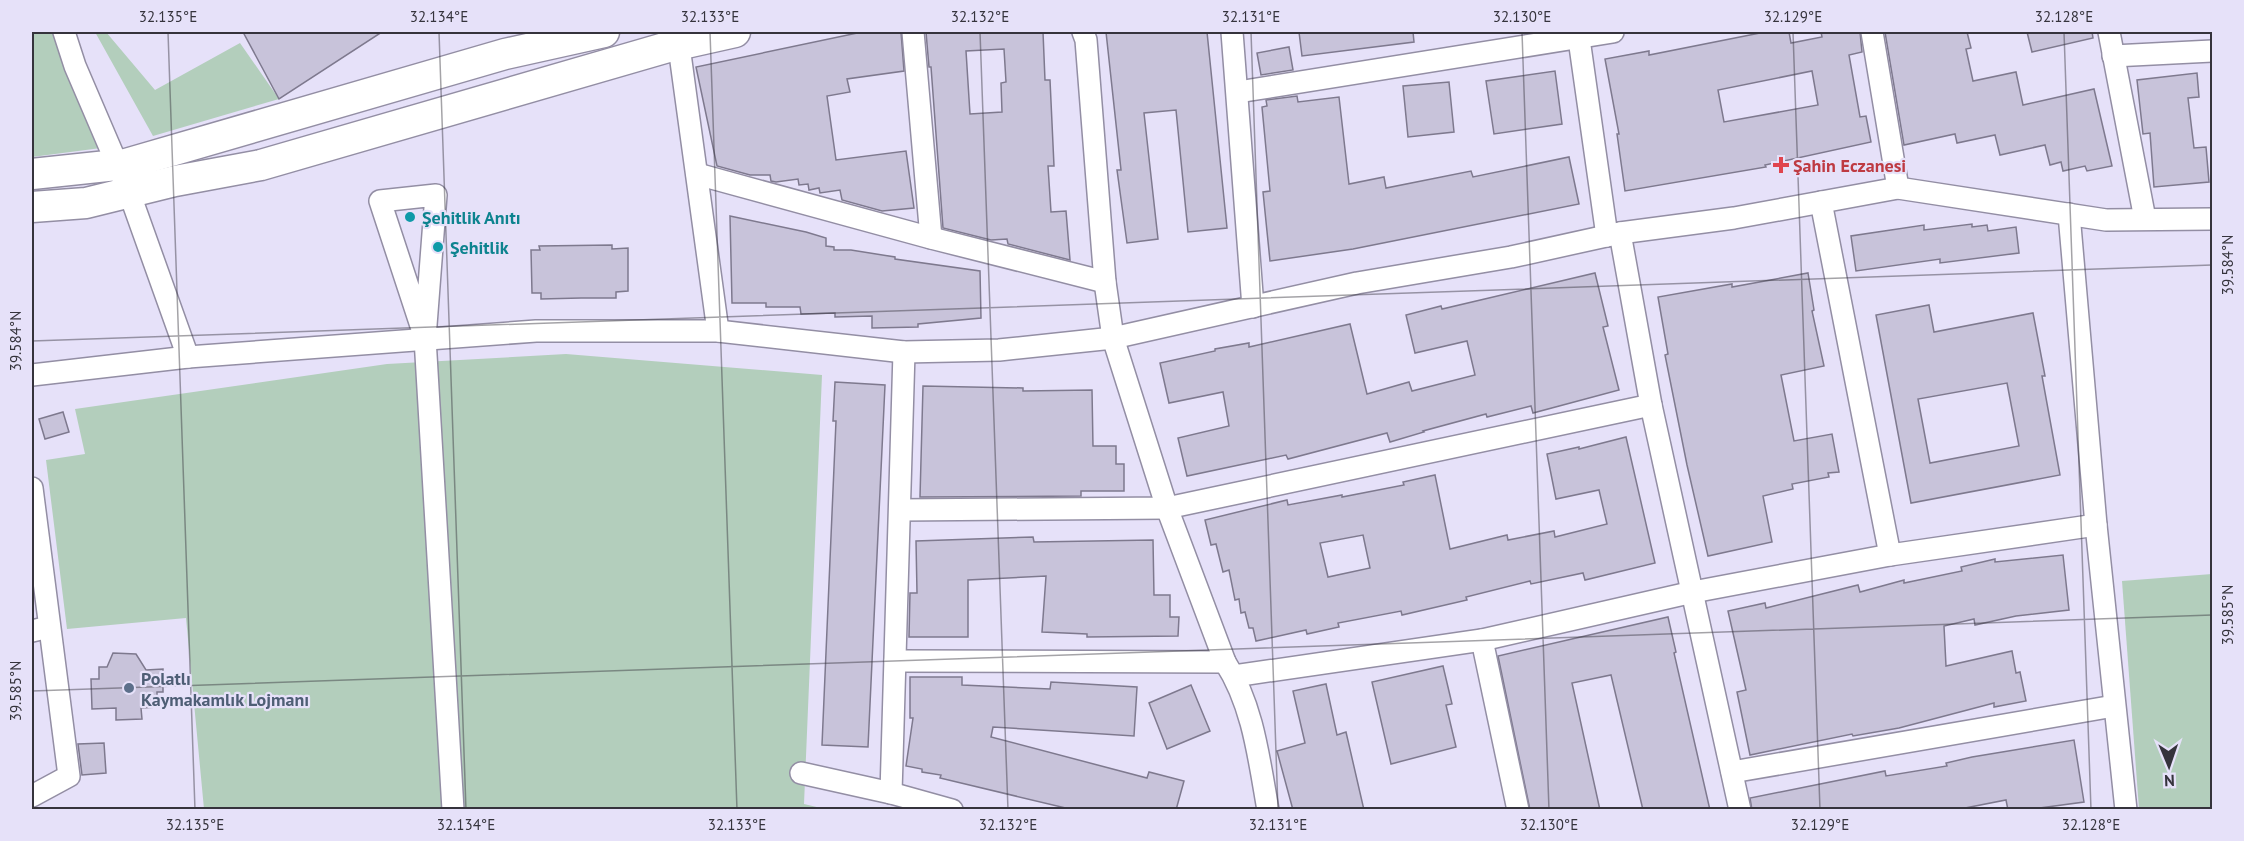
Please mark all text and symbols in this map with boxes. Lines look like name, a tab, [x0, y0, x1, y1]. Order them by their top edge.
text: 32.135°E	[139, 7, 197, 26]
text: 32.134°E	[410, 7, 468, 26]
text: 32.133°E	[681, 7, 739, 26]
text: 32.132°E	[951, 7, 1009, 26]
text: 32.131°E	[1222, 7, 1280, 26]
text: 32.130°E	[1493, 7, 1551, 26]
text: 32.129°E	[1764, 7, 1822, 26]
text: 32.128°E	[2035, 7, 2093, 26]
place label: Şahin Eczanesi	[1793, 154, 1906, 177]
marker: Şahin Eczanesi	[1774, 158, 1788, 172]
place label: Şehitlik Anıtı	[422, 206, 521, 229]
marker: Şehitlik Anıtı	[403, 210, 417, 224]
text: 39.584°N	[2218, 235, 2237, 295]
place label: Şehitlik	[450, 236, 509, 259]
marker: Şehitlik	[431, 240, 445, 254]
text: 39.584°N	[6, 311, 25, 371]
text: 39.585°N	[2218, 585, 2237, 645]
text: 39.585°N	[6, 661, 25, 721]
place label: Polatlı Kaymakamlık Lojmanı	[141, 667, 309, 711]
marker: Polatlı Kaymakamlık Lojmanı	[122, 681, 136, 695]
north arrow	[2139, 736, 2199, 796]
text: N	[2164, 771, 2175, 791]
text: 32.135°E	[166, 815, 224, 834]
text: 32.134°E	[437, 815, 495, 834]
text: 32.133°E	[708, 815, 766, 834]
text: 32.132°E	[979, 815, 1037, 834]
text: 32.131°E	[1249, 815, 1307, 834]
text: 32.130°E	[1520, 815, 1578, 834]
text: 32.129°E	[1791, 815, 1849, 834]
text: 32.128°E	[2062, 815, 2120, 834]

